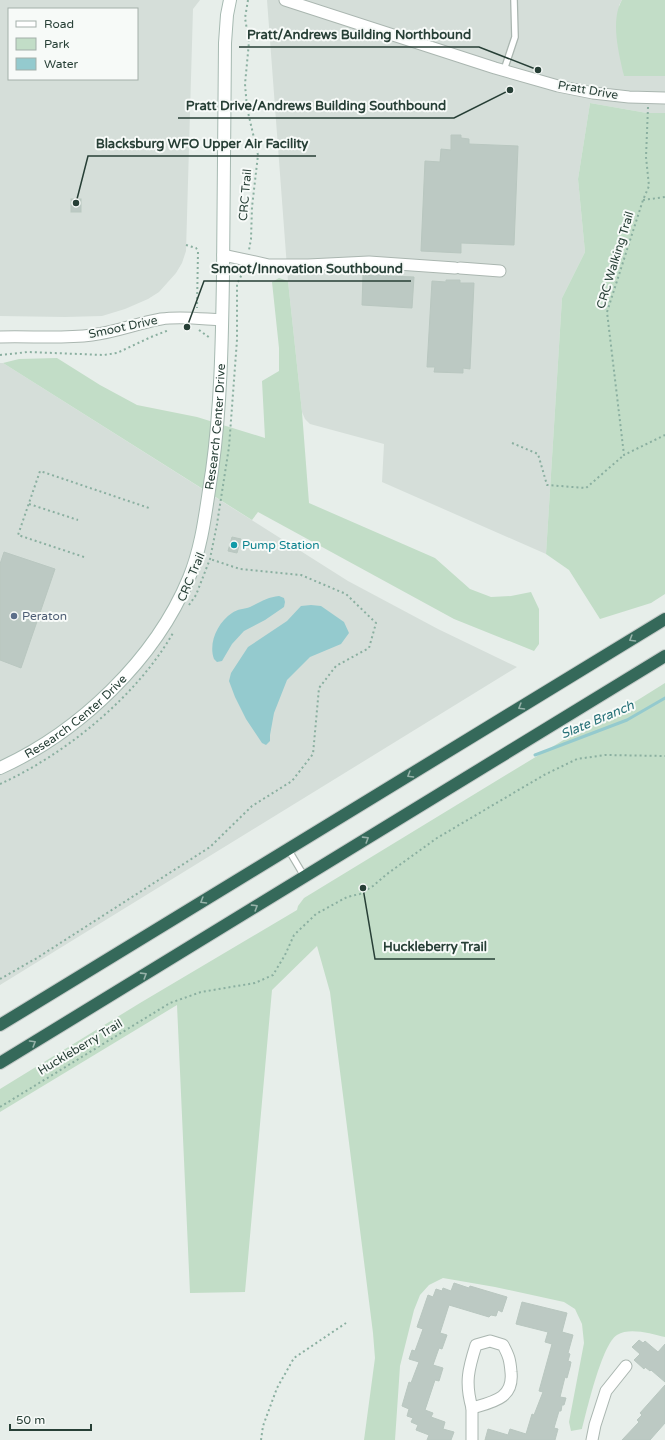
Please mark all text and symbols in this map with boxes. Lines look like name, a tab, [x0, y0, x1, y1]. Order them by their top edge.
legend	[8, 8, 138, 80]
text: Road	[44, 17, 74, 31]
callout: Pratt/Andrews Building Northbound	[239, 22, 479, 47]
text: Pratt/Andrews Building Northbound	[247, 27, 471, 43]
text: Park	[44, 37, 70, 51]
text: Water	[44, 57, 79, 71]
street label: Pratt Drive	[557, 78, 619, 102]
callout: Pratt Drive/Andrews Building Southbound	[178, 93, 454, 118]
text: Pratt Drive/Andrews Building Southbound	[186, 98, 446, 114]
callout: Blacksburg WFO Upper Air Facility	[88, 131, 316, 156]
text: Blacksburg WFO Upper Air Facility	[96, 136, 308, 152]
street label: CRC Trail	[236, 168, 254, 222]
street label: CRC Walking Trail	[594, 210, 636, 310]
callout: Smoot/Innovation Southbound	[204, 256, 411, 281]
text: Smoot/Innovation Southbound	[211, 261, 403, 277]
street label: Smoot Drive	[87, 313, 159, 341]
street label: Research Center Drive	[202, 363, 228, 491]
place label: Pump Station	[242, 538, 320, 552]
marker: Pump Station	[229, 540, 239, 550]
street label: CRC Trail	[174, 550, 208, 604]
place label: Peraton	[22, 609, 67, 623]
marker: Peraton	[9, 611, 19, 621]
one-way arrow	[629, 634, 636, 642]
street label: Research Center Drive	[22, 672, 130, 761]
water label: Slate Branch	[558, 697, 637, 742]
one-way arrow	[518, 702, 525, 709]
one-way arrow	[407, 770, 414, 777]
one-way arrow	[362, 836, 369, 844]
one-way arrow	[201, 896, 208, 903]
one-way arrow	[251, 904, 258, 912]
callout: Huckleberry Trail	[375, 934, 495, 959]
text: Huckleberry Trail	[383, 939, 487, 955]
one-way arrow	[140, 972, 147, 980]
street label: Huckleberry Trail	[35, 1016, 125, 1078]
one-way arrow	[29, 1040, 36, 1047]
scale bar	[10, 1406, 91, 1432]
text: 50 m	[16, 1413, 45, 1427]

